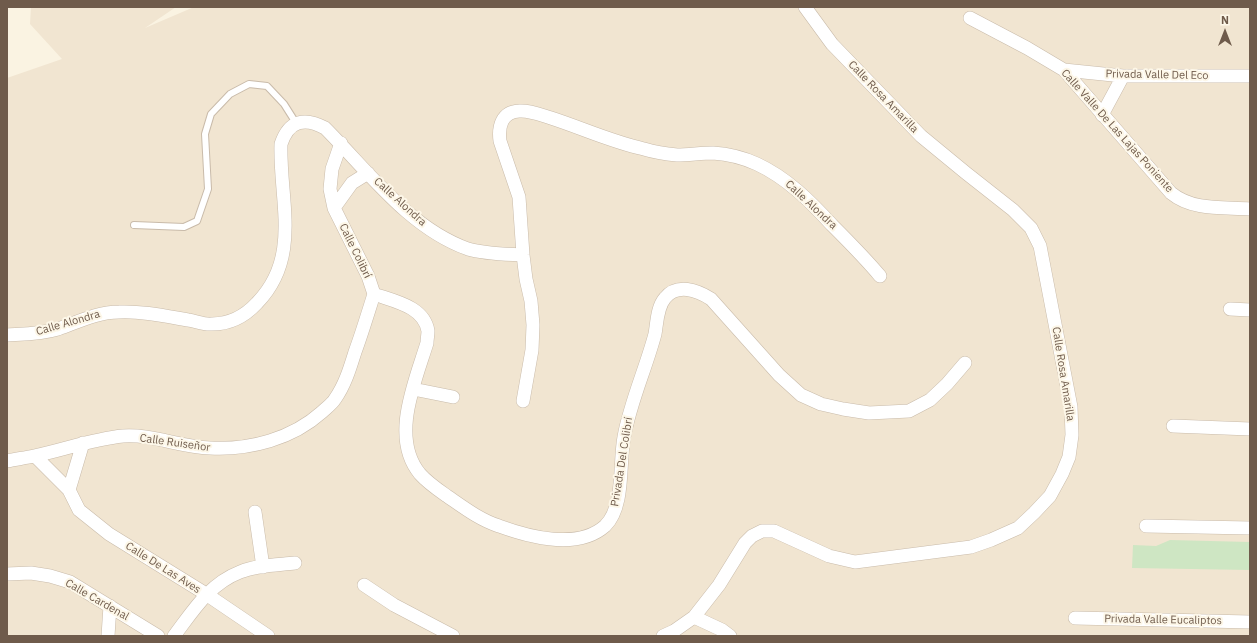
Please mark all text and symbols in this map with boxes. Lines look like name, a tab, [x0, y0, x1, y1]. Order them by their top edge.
north arrow	[1205, 12, 1245, 52]
text: N	[1221, 13, 1229, 27]
street label: Calle Rosa Amarilla	[845, 58, 921, 136]
street label: Calle Valle De Las Lajas Poniente	[1058, 67, 1176, 195]
street label: Privada Valle Del Eco	[1105, 68, 1209, 82]
street label: Calle Alondra	[371, 175, 429, 229]
street label: Calle Alondra	[782, 178, 840, 232]
street label: Calle Colibrí	[336, 222, 374, 280]
street label: Calle Alondra	[34, 308, 102, 338]
street label: Calle Rosa Amarilla	[1049, 326, 1077, 422]
street label: Privada Del Colibrí	[608, 416, 636, 508]
street label: Calle Ruiseñor	[139, 432, 211, 454]
street label: Calle De Las Aves	[123, 540, 203, 596]
street label: Calle Cardenal	[63, 576, 131, 624]
street label: Privada Valle Eucaliptos	[1104, 612, 1222, 628]

